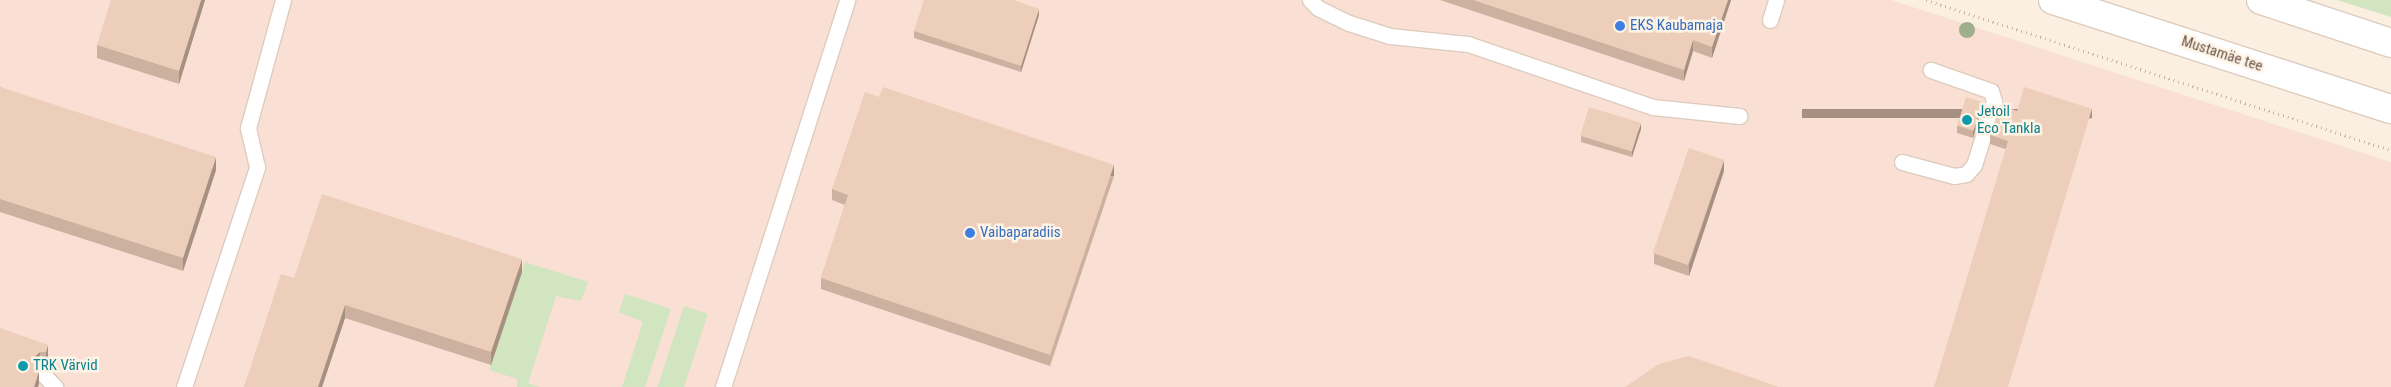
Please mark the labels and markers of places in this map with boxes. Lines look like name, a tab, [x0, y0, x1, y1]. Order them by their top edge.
place label: EKS Kaubamaja	[1630, 17, 1723, 35]
marker: EKS Kaubamaja	[1614, 20, 1626, 32]
place label: Jetoil Eco Tankla	[1977, 102, 2041, 137]
marker: Jetoil Eco Tankla	[1961, 114, 1973, 126]
place label: Vaibaparadiis	[980, 224, 1060, 242]
marker: Vaibaparadiis	[964, 227, 976, 239]
place label: TRK Värvid	[33, 357, 98, 375]
marker: TRK Värvid	[17, 360, 29, 372]

